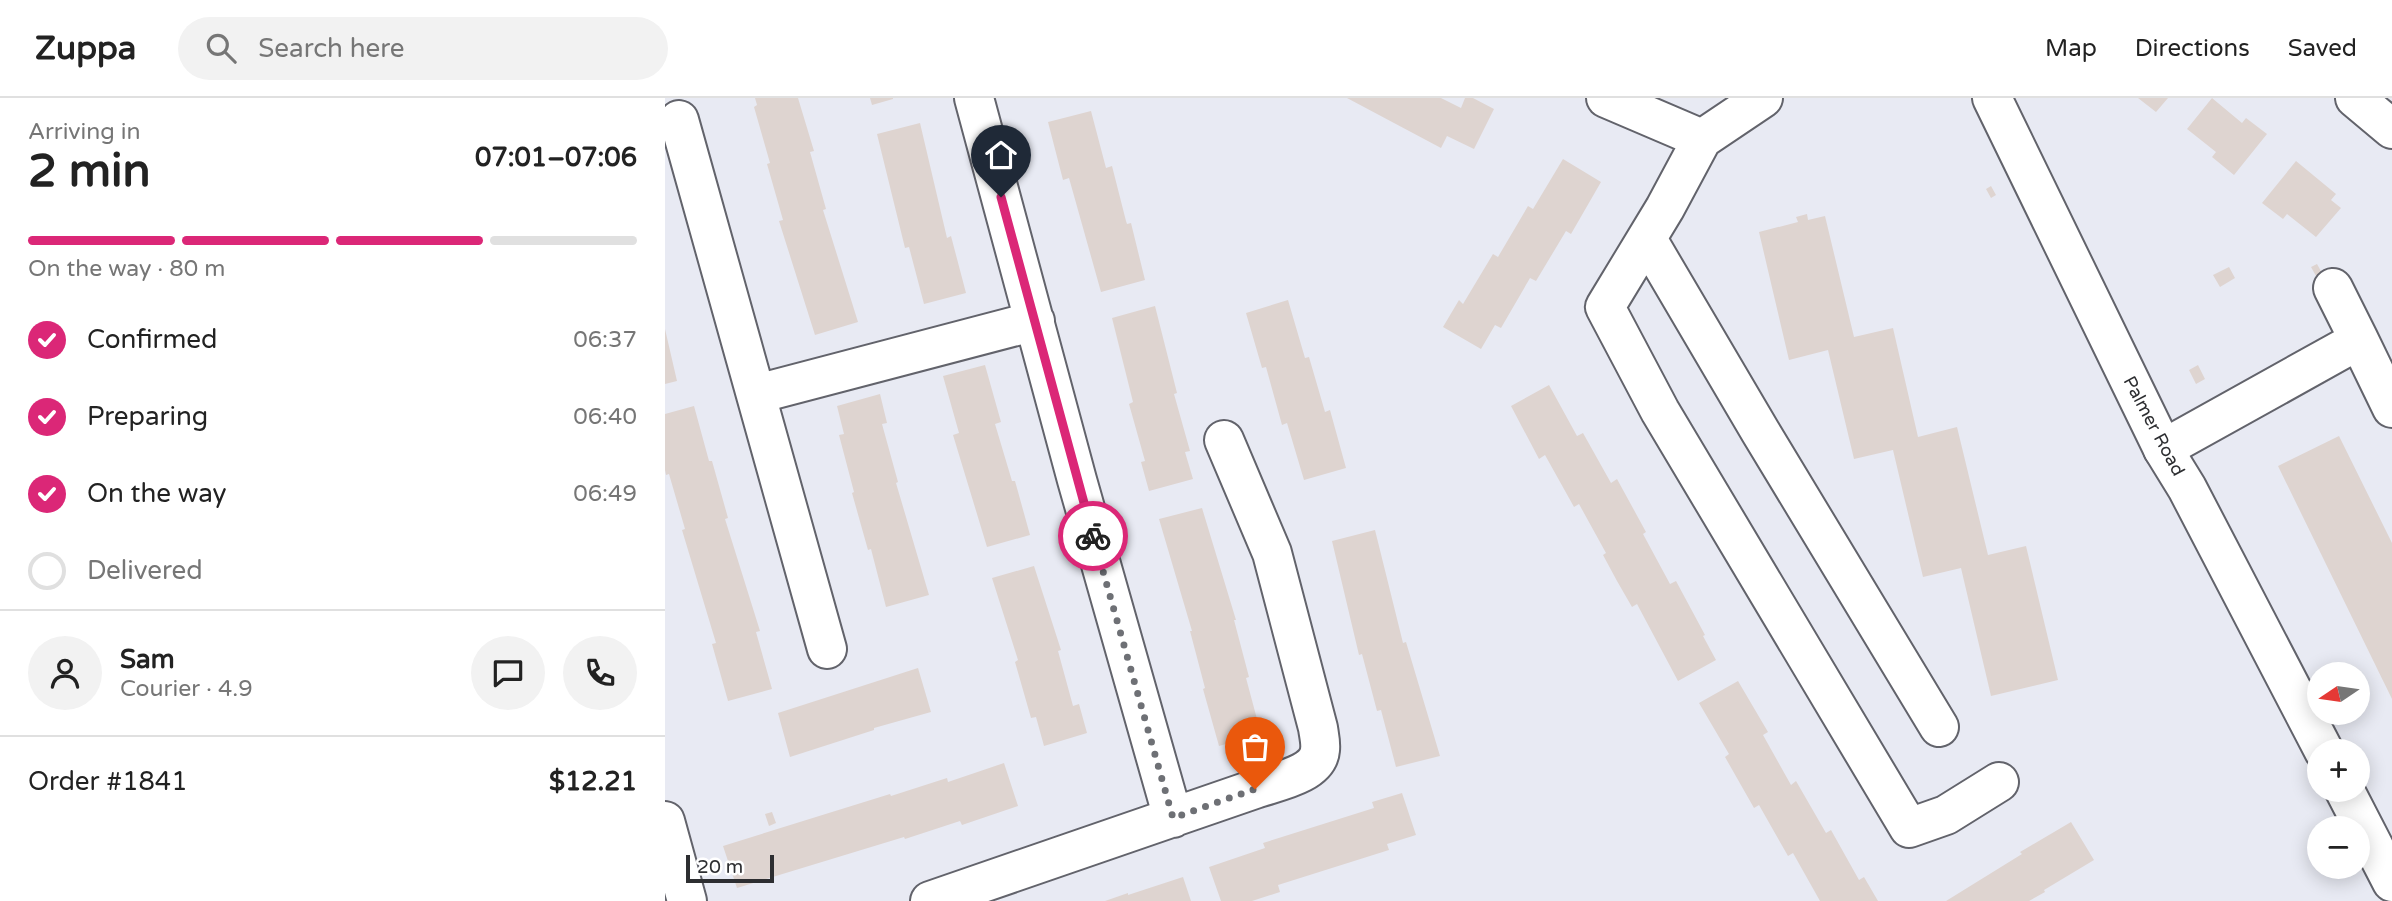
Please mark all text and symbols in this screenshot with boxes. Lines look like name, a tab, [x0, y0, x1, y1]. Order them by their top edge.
search box	[178, 17, 668, 80]
text: Zuppa	[35, 29, 136, 68]
icon: search	[202, 29, 240, 67]
text: Search here	[258, 33, 405, 64]
text: Map	[2045, 34, 2097, 63]
text: Directions	[2135, 34, 2250, 63]
text: Saved	[2288, 34, 2357, 63]
text: Arriving in	[28, 118, 141, 146]
pin	[971, 125, 1031, 197]
icon: home	[982, 136, 1020, 174]
text: 07:01–07:06	[475, 142, 637, 173]
text: 2 min	[28, 144, 151, 199]
text: On the way · 80 m	[28, 255, 225, 283]
icon: check	[28, 321, 66, 359]
text: Confirmed	[87, 324, 217, 355]
text: 06:37	[573, 326, 637, 354]
street label: Palmer Road	[2119, 372, 2189, 480]
icon: check	[28, 398, 66, 436]
text: Preparing	[87, 401, 208, 432]
text: 06:40	[573, 403, 637, 431]
icon: check	[28, 475, 66, 513]
text: On the way	[87, 478, 227, 509]
text: 06:49	[573, 480, 637, 508]
courier	[1058, 501, 1128, 571]
icon: bike	[1074, 517, 1112, 555]
text: Delivered	[87, 555, 203, 586]
button: person	[28, 636, 102, 710]
button: chat	[471, 636, 545, 710]
button: phone	[563, 636, 637, 710]
text: Sam	[120, 644, 175, 675]
north arrow	[2307, 662, 2369, 724]
map controls	[2307, 662, 2370, 879]
text: Courier · 4.9	[120, 675, 253, 703]
pin	[1225, 717, 1285, 789]
icon: bag	[1236, 728, 1274, 766]
button: +	[2307, 739, 2370, 802]
text: Order #1841	[28, 766, 188, 797]
text: $12.21	[549, 766, 637, 797]
button: −	[2307, 816, 2370, 879]
scale bar	[686, 852, 773, 884]
text: 20 m	[697, 856, 743, 878]

